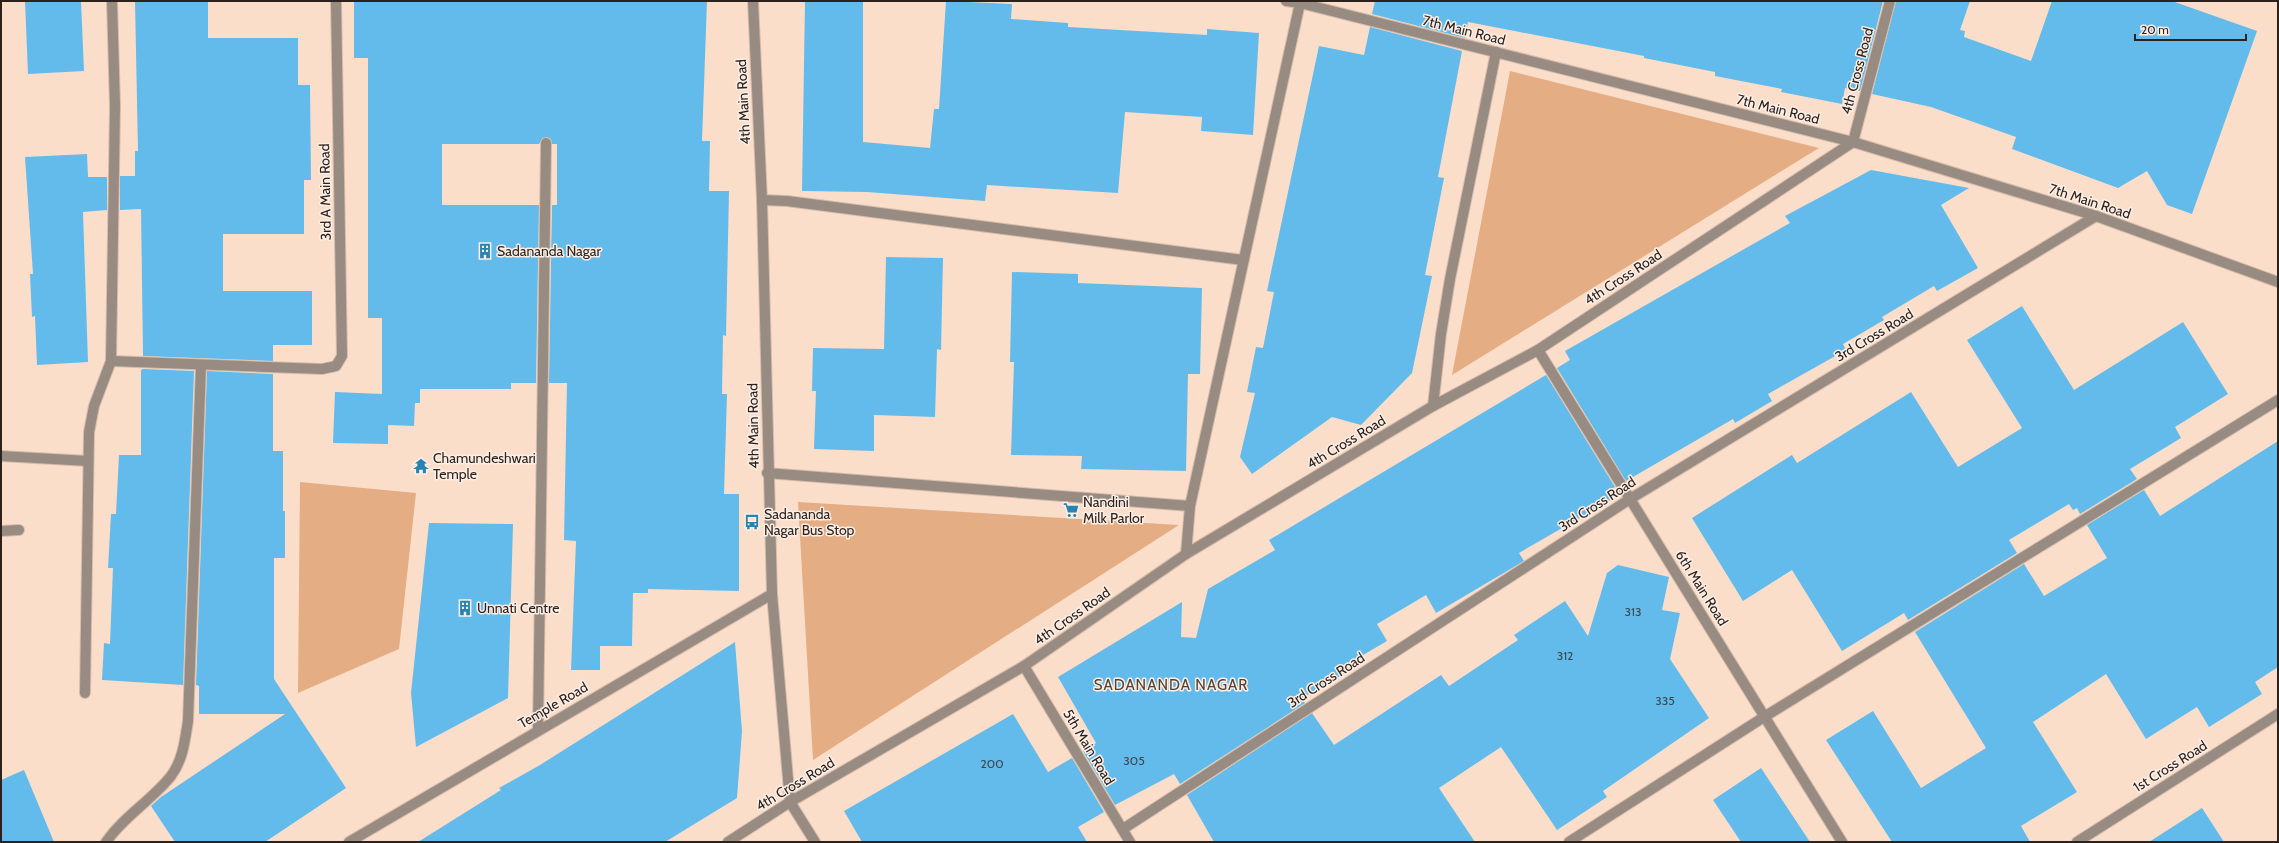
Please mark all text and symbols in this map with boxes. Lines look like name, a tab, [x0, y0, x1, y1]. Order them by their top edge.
street label: 7th Main Road	[1421, 11, 1507, 49]
scale bar	[2135, 16, 2246, 42]
text: 20 m	[2141, 22, 2169, 37]
street label: 4th Cross Road	[1837, 26, 1877, 116]
street label: 4th Main Road	[732, 59, 754, 145]
street label: 7th Main Road	[1735, 90, 1821, 128]
street label: 3rd A Main Road	[315, 143, 335, 241]
street label: 7th Main Road	[2047, 179, 2133, 223]
building icon: Sadananda Nagar	[476, 242, 494, 260]
place label: Sadananda Nagar	[497, 242, 602, 260]
street label: 4th Cross Road	[1581, 245, 1665, 309]
street label: 3rd Cross Road	[1832, 305, 1916, 365]
street label: 4th Main Road	[743, 383, 763, 469]
street label: 4th Cross Road	[1303, 411, 1389, 473]
place label: Chamundeshwari Temple	[433, 449, 536, 483]
temple icon: Chamundeshwari Temple	[412, 457, 430, 475]
street label: 3rd Cross Road	[1555, 472, 1639, 536]
place label: Nandini Milk Parlor	[1083, 493, 1145, 527]
supermarket icon: Nandini Milk Parlor	[1062, 501, 1080, 519]
place label: Sadananda Nagar Bus Stop	[764, 505, 855, 539]
bus stop icon: Sadananda Nagar Bus Stop	[743, 513, 761, 531]
street label: 6th Main Road	[1672, 547, 1732, 629]
street label: 4th Cross Road	[1030, 583, 1114, 649]
building icon: Unnati Centre	[456, 599, 474, 617]
place label: Unnati Centre	[477, 599, 559, 617]
house number: 313	[1625, 604, 1641, 619]
street label: 3rd Cross Road	[1284, 648, 1368, 712]
house number: 312	[1557, 648, 1573, 663]
district label: SADANANDA NAGAR	[1094, 676, 1248, 694]
street label: Temple Road	[515, 678, 591, 732]
house number: 335	[1655, 693, 1675, 708]
street label: 5th Main Road	[1059, 706, 1119, 788]
street label: 1st Cross Road	[2130, 736, 2210, 796]
street label: 4th Cross Road	[752, 753, 838, 815]
house number: 305	[1123, 753, 1145, 768]
house number: 200	[980, 756, 1004, 771]

